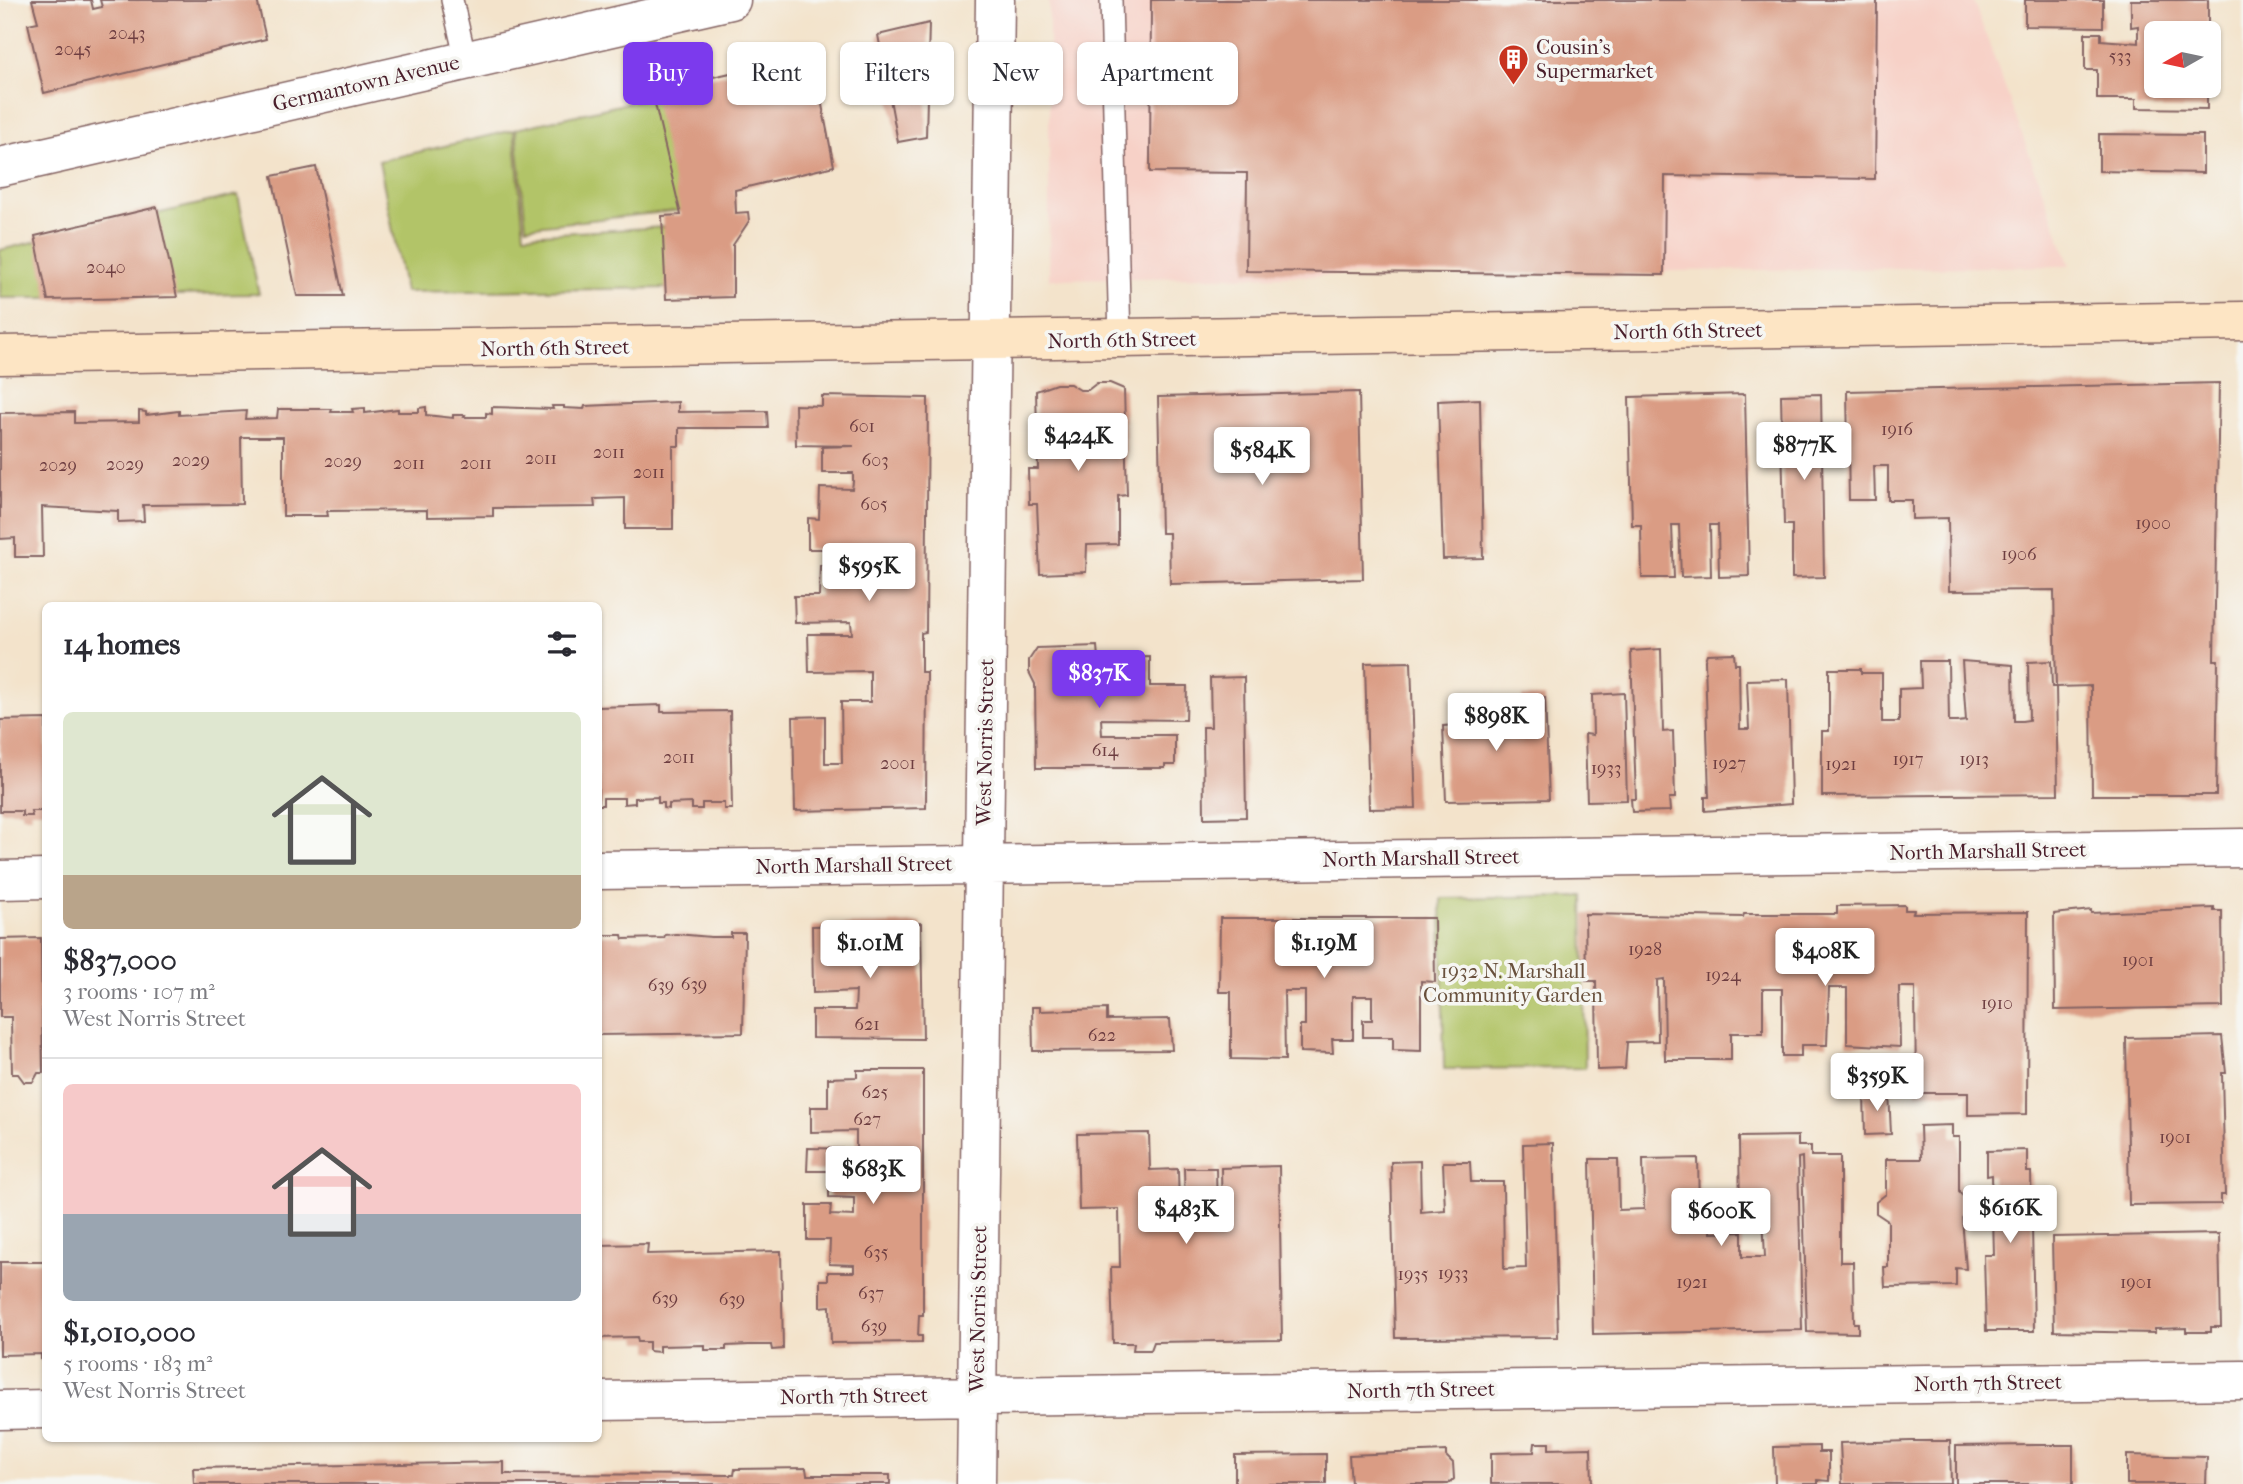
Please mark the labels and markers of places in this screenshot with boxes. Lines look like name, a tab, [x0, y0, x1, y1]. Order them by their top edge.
place label: Cousin’s Supermarket	[1536, 35, 1654, 83]
building icon: Cousin’s Supermarket	[1496, 42, 1530, 86]
pin: $424K	[1029, 414, 1127, 473]
pin: $877K	[1755, 422, 1853, 482]
pin: $584K	[1213, 428, 1311, 487]
pin: $595K	[820, 544, 918, 603]
pin: $837K	[1050, 650, 1148, 710]
pin: $898K	[1447, 694, 1545, 753]
pin: $1.01M	[813, 920, 927, 980]
pin: $1.19M	[1267, 920, 1381, 980]
pin: $408K	[1776, 928, 1874, 988]
pin: $359K	[1828, 1054, 1926, 1113]
pin: $683K	[824, 1146, 922, 1206]
pin: $483K	[1137, 1186, 1235, 1246]
pin: $616K	[1961, 1186, 2059, 1245]
pin: $600K	[1672, 1188, 1770, 1248]

